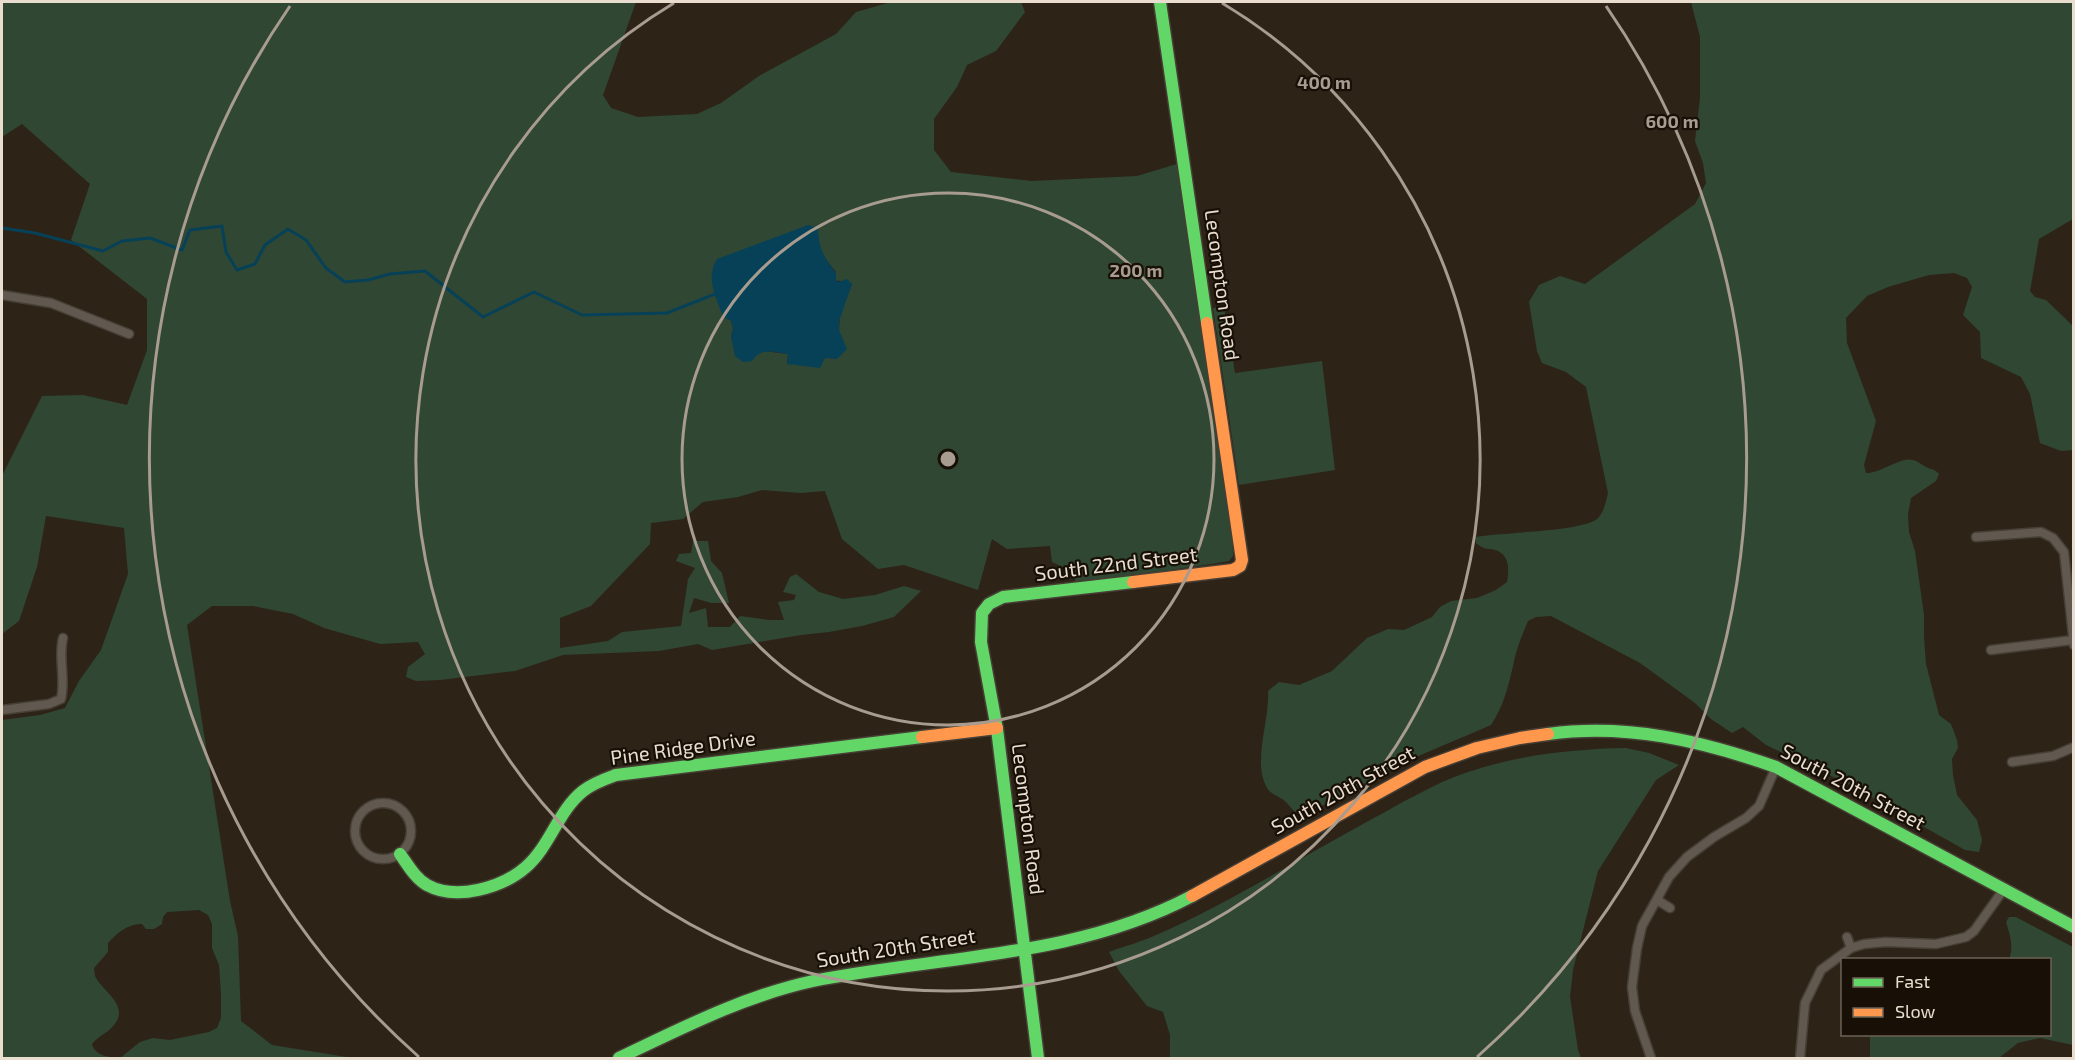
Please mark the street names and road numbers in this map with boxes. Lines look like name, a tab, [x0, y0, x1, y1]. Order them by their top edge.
street label: Lecompton Road	[1201, 208, 1245, 362]
street label: South 22nd Street	[1033, 541, 1199, 585]
street label: Pine Ridge Drive	[609, 725, 757, 769]
street label: South 20th Street	[1777, 738, 1930, 835]
street label: South 20th Street	[1267, 740, 1419, 838]
street label: Lecompton Road	[1008, 742, 1050, 896]
street label: South 20th Street	[815, 923, 977, 971]

